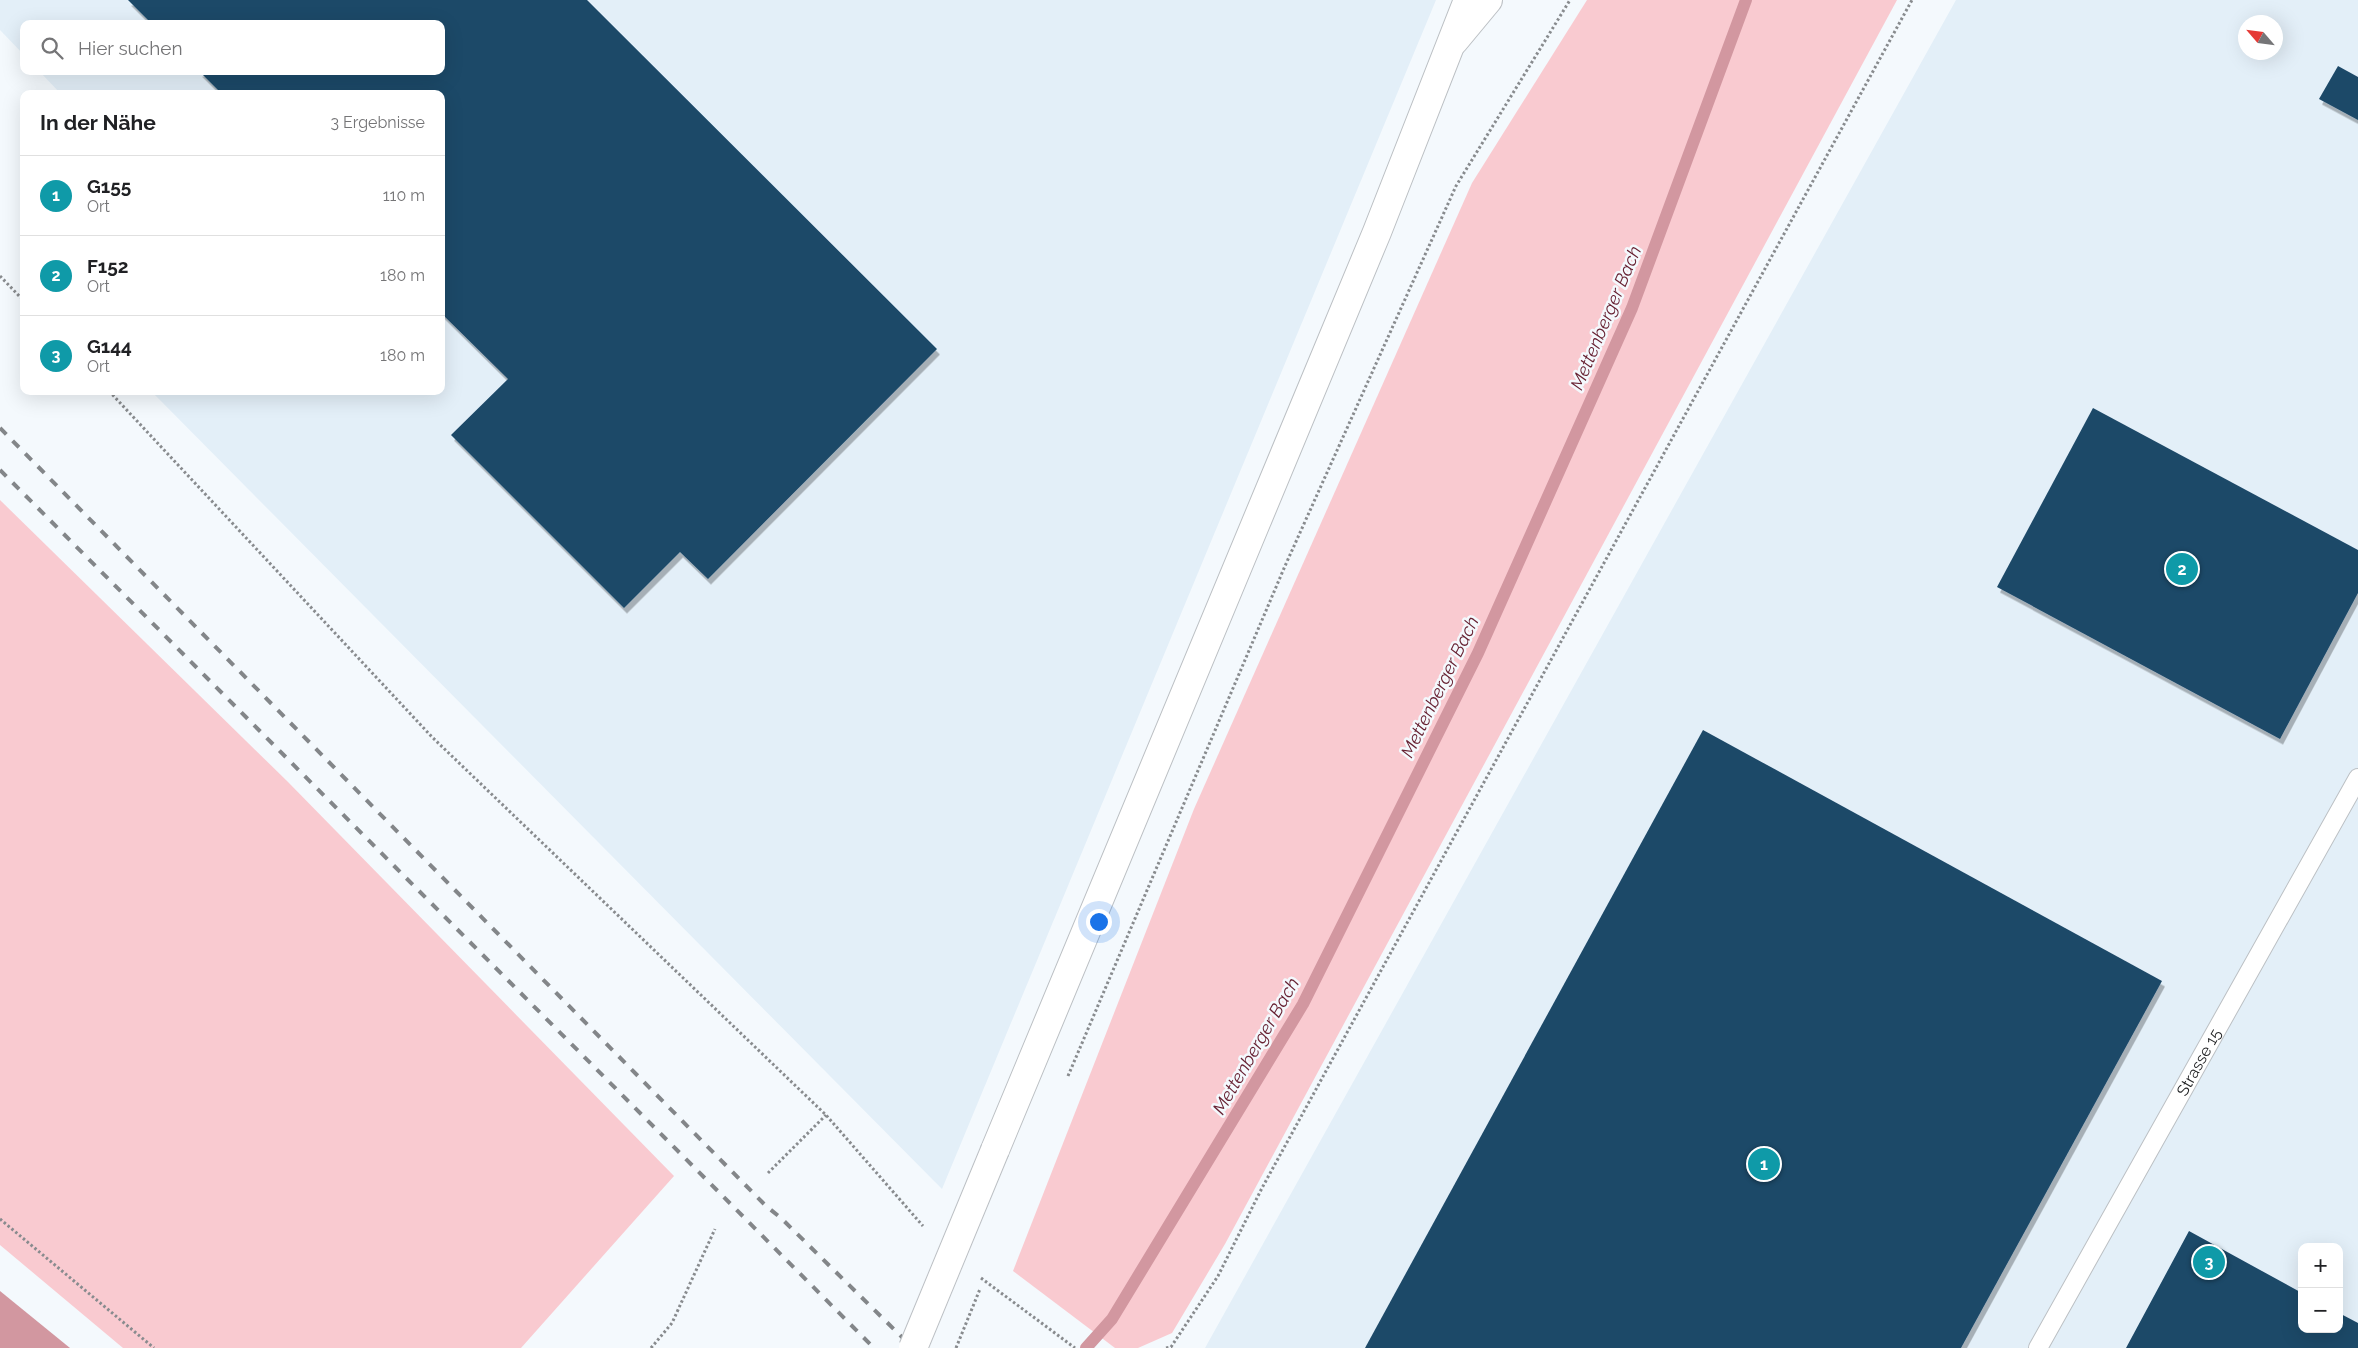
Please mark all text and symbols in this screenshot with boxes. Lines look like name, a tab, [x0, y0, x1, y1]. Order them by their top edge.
north arrow	[2238, 15, 2283, 60]
search box	[20, 20, 445, 75]
icon: search	[38, 34, 66, 62]
text: Hier suchen	[78, 37, 183, 59]
text: In der Nähe	[40, 110, 156, 135]
text: 3 Ergebnisse	[331, 113, 425, 132]
text: G155	[87, 175, 131, 197]
text: 1	[52, 186, 60, 205]
text: 110 m	[383, 186, 425, 205]
text: Ort	[87, 197, 110, 216]
water label: Mettenberger Bach	[1566, 243, 1645, 393]
text: F152	[87, 255, 128, 277]
text: 2	[51, 266, 61, 285]
text: 180 m	[380, 266, 425, 285]
text: Ort	[87, 277, 110, 296]
text: G144	[87, 335, 132, 357]
text: 3	[52, 346, 60, 365]
text: 180 m	[380, 346, 425, 365]
text: Ort	[87, 357, 110, 376]
pin: 2	[2166, 550, 2198, 588]
water label: Mettenberger Bach	[1396, 613, 1483, 761]
your location	[1086, 909, 1112, 935]
water label: Mettenberger Bach	[1208, 974, 1303, 1118]
street label: Strasse 15	[2173, 1025, 2225, 1099]
pin: 1	[1748, 1145, 1780, 1183]
pin: 3	[2193, 1243, 2225, 1281]
map controls	[2298, 1243, 2343, 1333]
button: +	[2298, 1243, 2343, 1288]
button: −	[2298, 1288, 2343, 1333]

